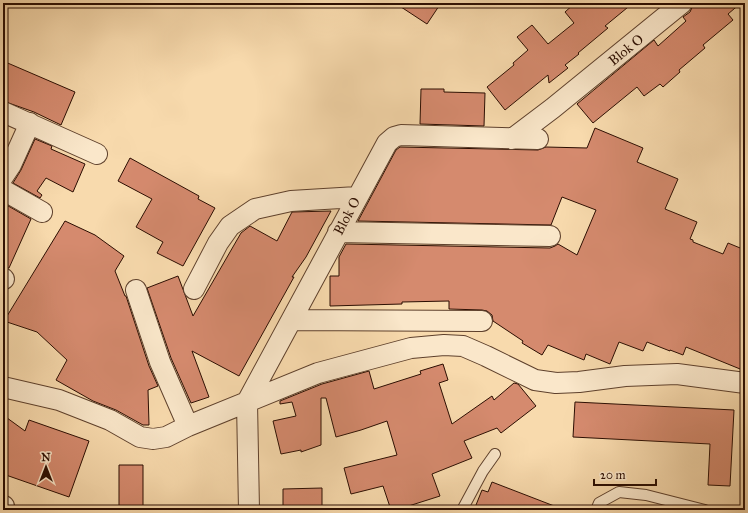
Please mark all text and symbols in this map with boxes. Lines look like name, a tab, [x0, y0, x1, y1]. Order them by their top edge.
street label: Blok O	[605, 31, 647, 69]
street label: Blok O	[330, 194, 364, 238]
north arrow	[26, 447, 66, 487]
text: N	[41, 451, 51, 464]
scale bar	[594, 461, 656, 487]
text: 20 m	[600, 468, 626, 482]

